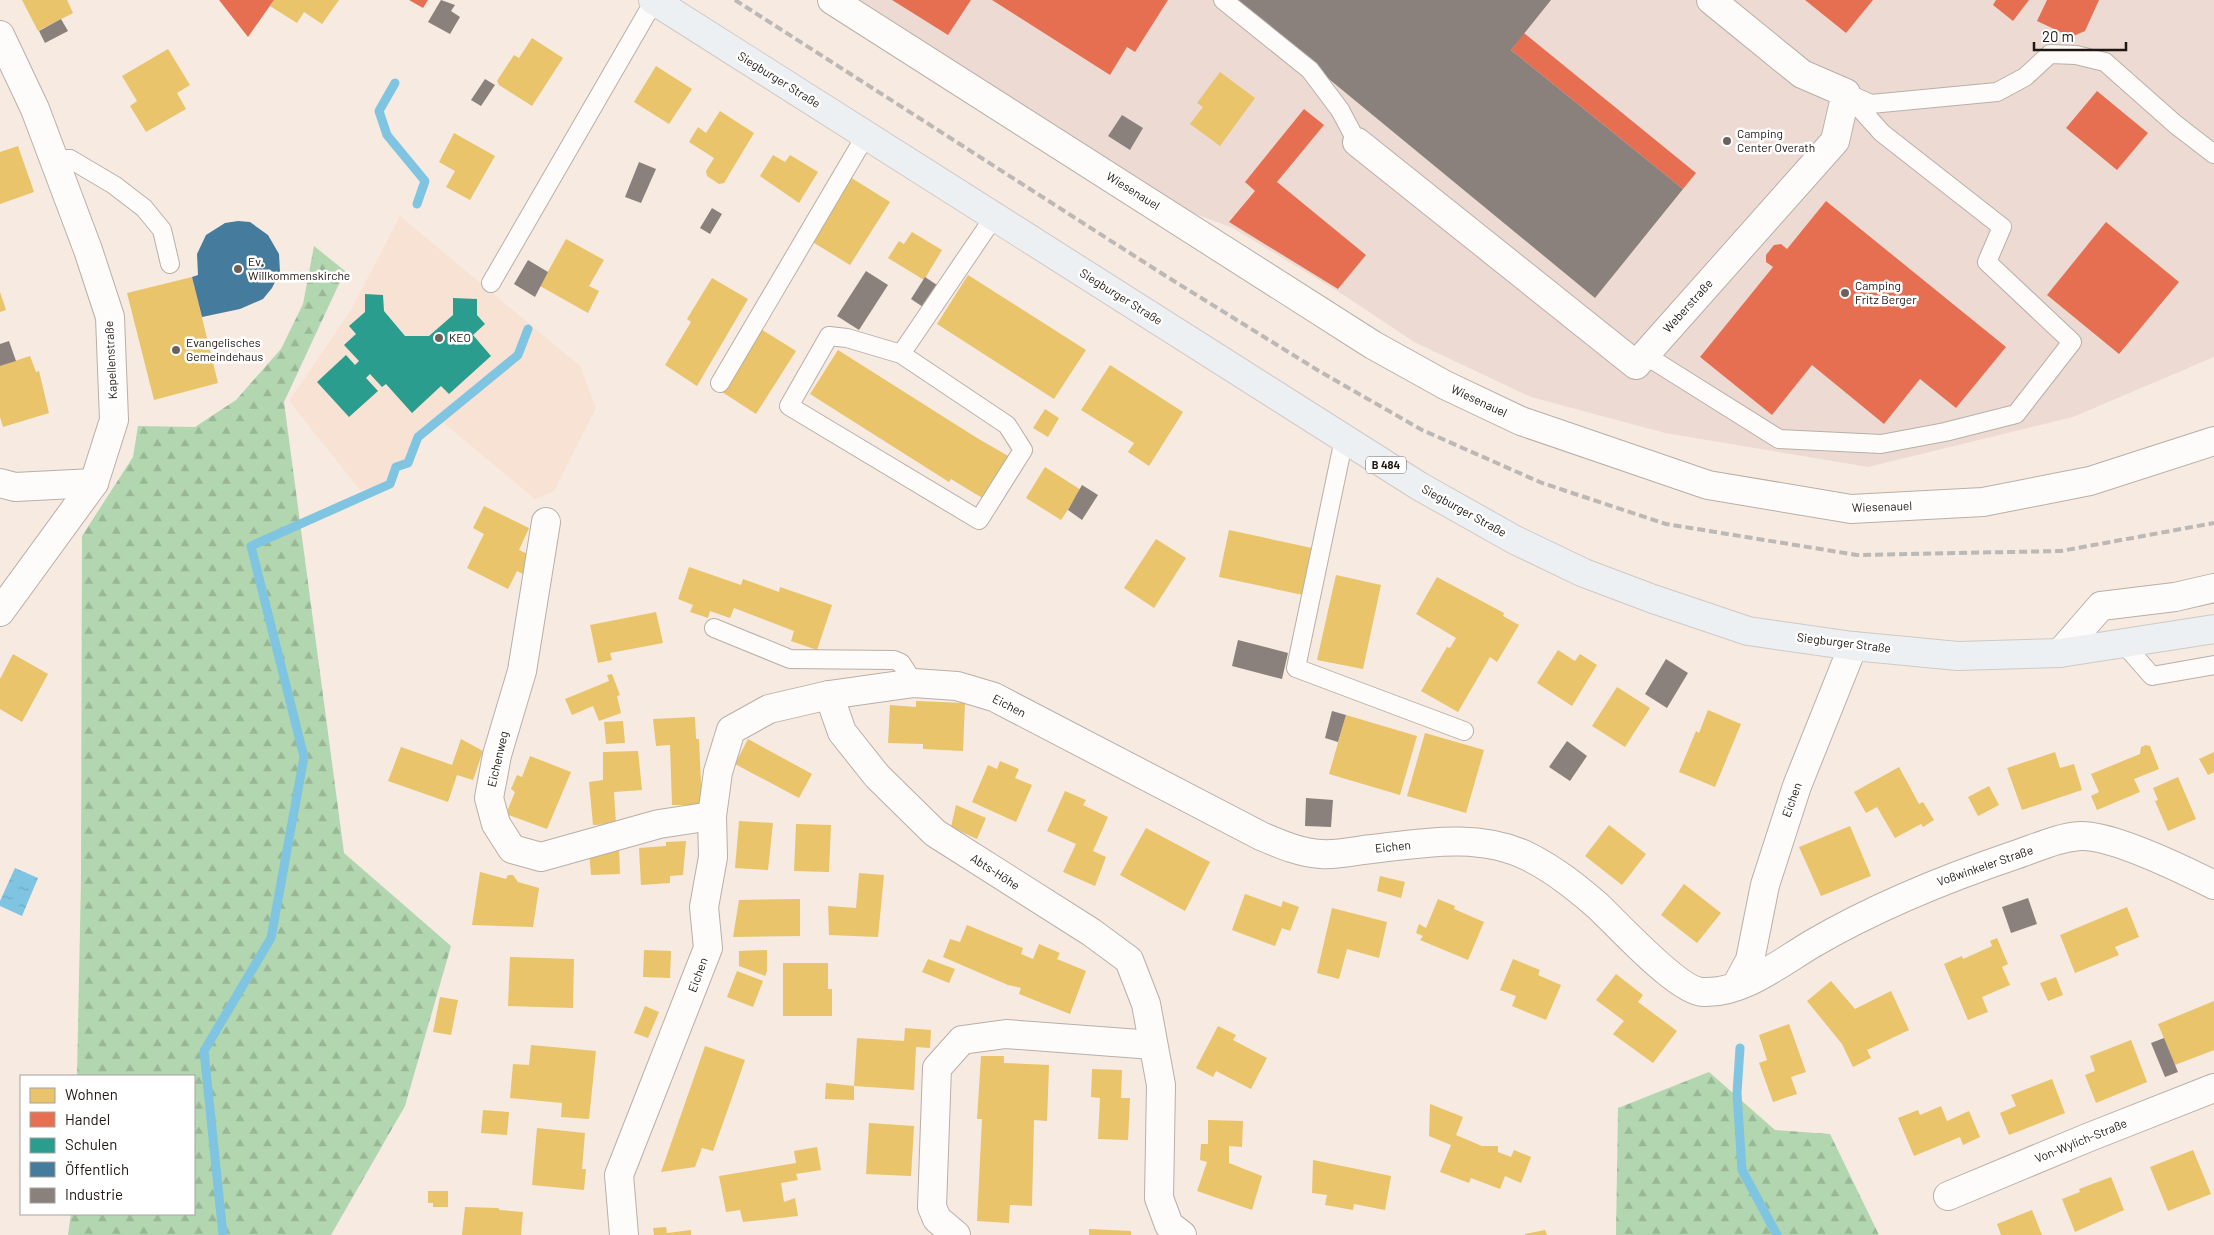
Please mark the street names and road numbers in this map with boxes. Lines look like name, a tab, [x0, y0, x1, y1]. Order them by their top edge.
street label: Siegburger Straße	[736, 48, 823, 110]
street label: Wiesenauel	[1104, 168, 1163, 212]
street label: Siegburger Straße	[1078, 265, 1165, 327]
street label: Weberstraße	[1660, 276, 1715, 335]
street label: Kapellenstraße	[101, 321, 119, 400]
street label: Wiesenauel	[1449, 381, 1510, 419]
road number: B 484	[1366, 456, 1406, 474]
street label: Siegburger Straße	[1420, 481, 1509, 539]
street label: Wiesenauel	[1852, 498, 1912, 514]
street label: Siegburger Straße	[1796, 629, 1892, 655]
street label: Eichen	[990, 691, 1029, 719]
street label: Eichenweg	[484, 729, 510, 788]
street label: Eichen	[1778, 780, 1804, 819]
street label: Eichen	[1374, 837, 1411, 855]
street label: Voßwinkeler Straße	[1935, 842, 2035, 888]
street label: Abts-Höhe	[968, 850, 1023, 892]
street label: Eichen	[684, 955, 710, 994]
street label: Von-Wylich-Straße	[2032, 1115, 2129, 1165]

